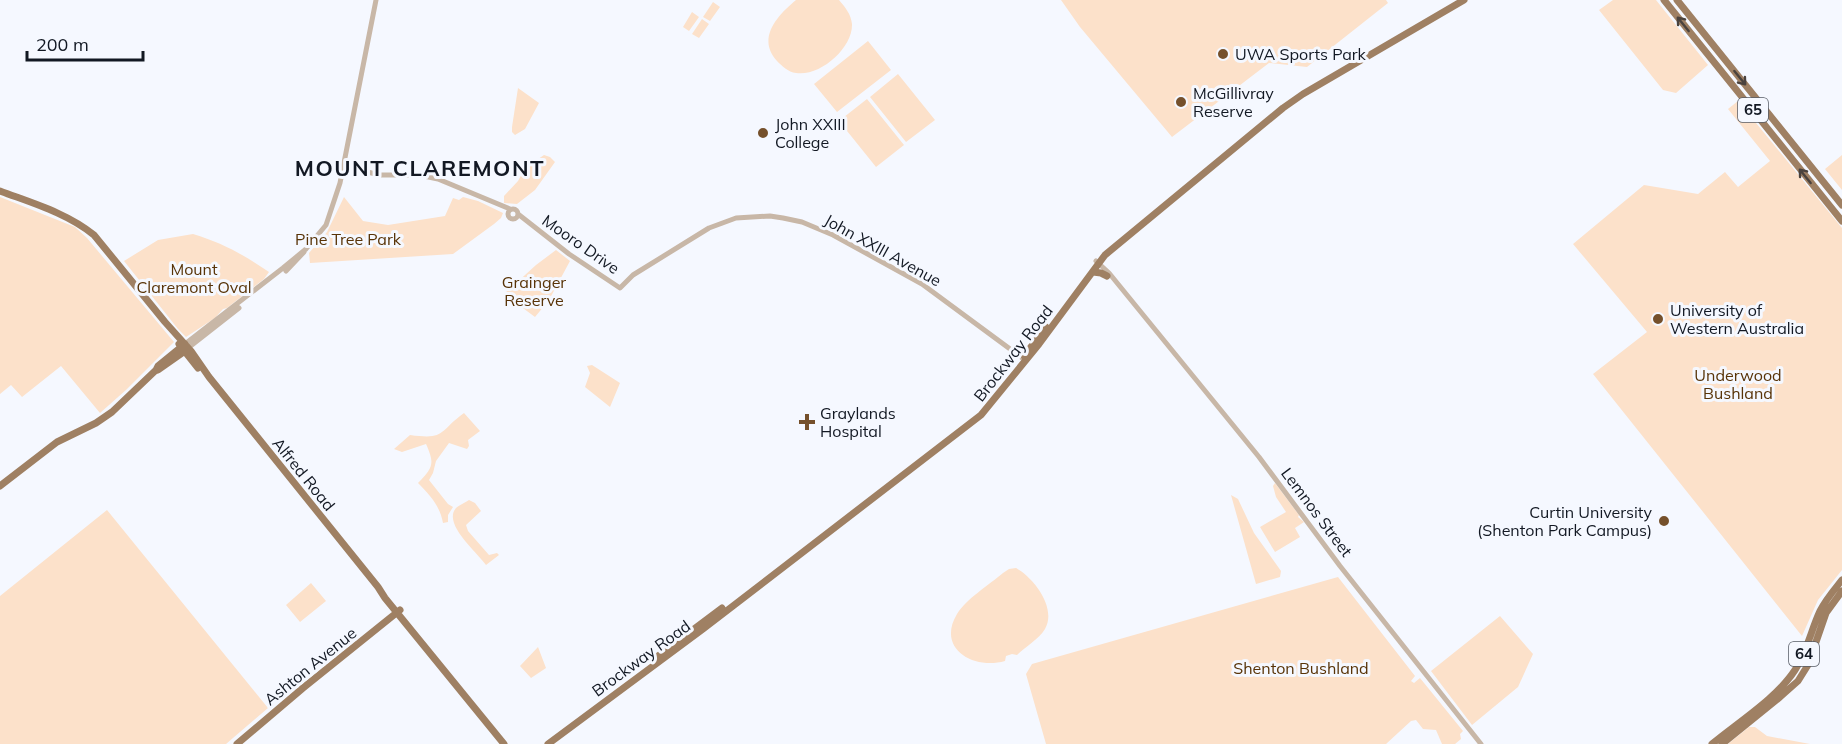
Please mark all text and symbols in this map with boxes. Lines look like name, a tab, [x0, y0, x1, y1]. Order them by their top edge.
one-way arrow	[1676, 16, 1689, 32]
scale bar	[27, 24, 142, 62]
text: 200 m	[36, 33, 89, 56]
place label: UWA Sports Park	[1235, 44, 1367, 64]
marker: UWA Sports Park	[1216, 47, 1230, 61]
one-way arrow	[1734, 70, 1747, 86]
place label: McGillivray Reserve	[1193, 83, 1274, 121]
marker: McGillivray Reserve	[1174, 95, 1188, 109]
road number: 65	[1738, 98, 1768, 122]
place label: John XXIII College	[775, 114, 846, 152]
marker: John XXIII College	[756, 126, 770, 140]
district label: MOUNT CLAREMONT	[295, 154, 545, 182]
one-way arrow	[1799, 168, 1812, 184]
street label: Mooro Drive	[539, 210, 623, 278]
street label: John XXIII Avenue	[821, 210, 945, 290]
park label: Pine Tree Park	[295, 229, 402, 249]
park label: Mount Claremont Oval	[136, 259, 252, 297]
park label: Grainger Reserve	[502, 272, 566, 310]
place label: University of Western Australia	[1670, 300, 1804, 338]
street label: Brockway Road	[969, 301, 1057, 405]
marker: University of Western Australia	[1651, 312, 1665, 326]
park label: Underwood Bushland	[1694, 365, 1782, 403]
place label: Graylands Hospital	[820, 403, 896, 441]
marker: Graylands Hospital	[798, 413, 816, 431]
street label: Alfred Road	[268, 433, 340, 515]
street label: Lemnos Street	[1277, 464, 1357, 561]
place label: Curtin University (Shenton Park Campus)	[1477, 502, 1652, 540]
marker: Curtin University (Shenton Park Campus)	[1657, 514, 1671, 528]
street label: Brockway Road	[588, 616, 694, 700]
street label: Ashton Avenue	[260, 623, 360, 709]
road number: 64	[1789, 642, 1819, 666]
park label: Shenton Bushland	[1233, 658, 1369, 678]

